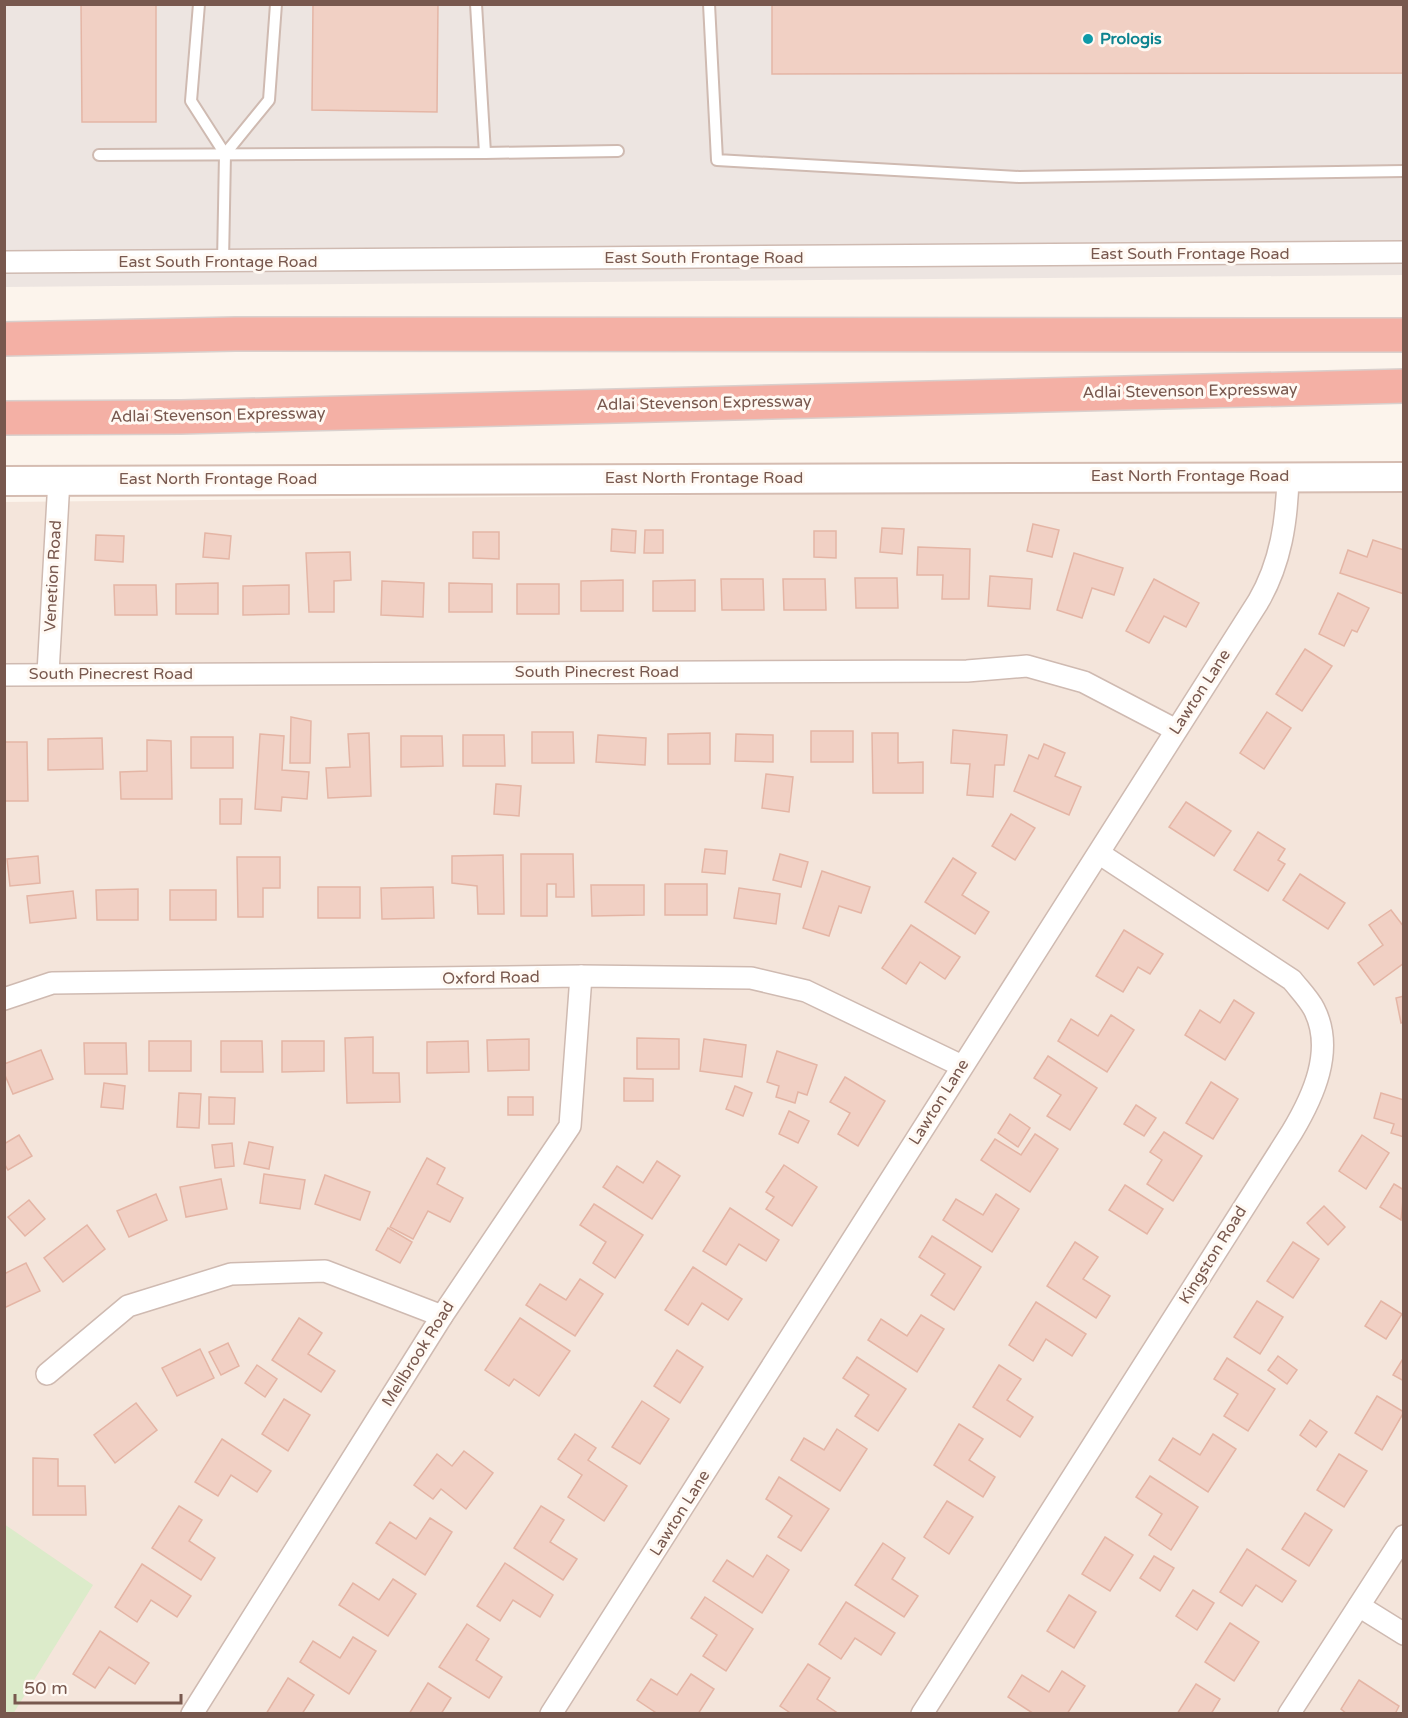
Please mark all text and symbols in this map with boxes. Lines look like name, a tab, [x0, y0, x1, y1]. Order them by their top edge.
place label: Prologis	[1100, 29, 1162, 49]
marker: Prologis	[1081, 32, 1095, 46]
street label: East South Frontage Road	[1090, 244, 1290, 264]
street label: East South Frontage Road	[604, 248, 804, 268]
street label: East South Frontage Road	[118, 252, 318, 272]
street label: Adlai Stevenson Expressway	[1082, 379, 1298, 403]
street label: Adlai Stevenson Expressway	[596, 391, 812, 415]
street label: Adlai Stevenson Expressway	[110, 403, 326, 427]
street label: East North Frontage Road	[1091, 466, 1289, 486]
street label: East North Frontage Road	[605, 468, 803, 488]
street label: East North Frontage Road	[119, 469, 317, 489]
street label: Venetion Road	[40, 520, 66, 632]
street label: Lawton Lane	[1165, 646, 1235, 738]
street label: South Pinecrest Road	[515, 662, 679, 682]
street label: South Pinecrest Road	[29, 664, 193, 684]
street label: Oxford Road	[442, 967, 540, 989]
street label: Lawton Lane	[905, 1055, 973, 1149]
street label: Kingston Road	[1175, 1202, 1251, 1308]
street label: Mellbrook Road	[378, 1297, 458, 1411]
street label: Lawton Lane	[646, 1466, 714, 1560]
scale bar	[15, 1667, 182, 1705]
text: 50 m	[24, 1677, 68, 1699]

